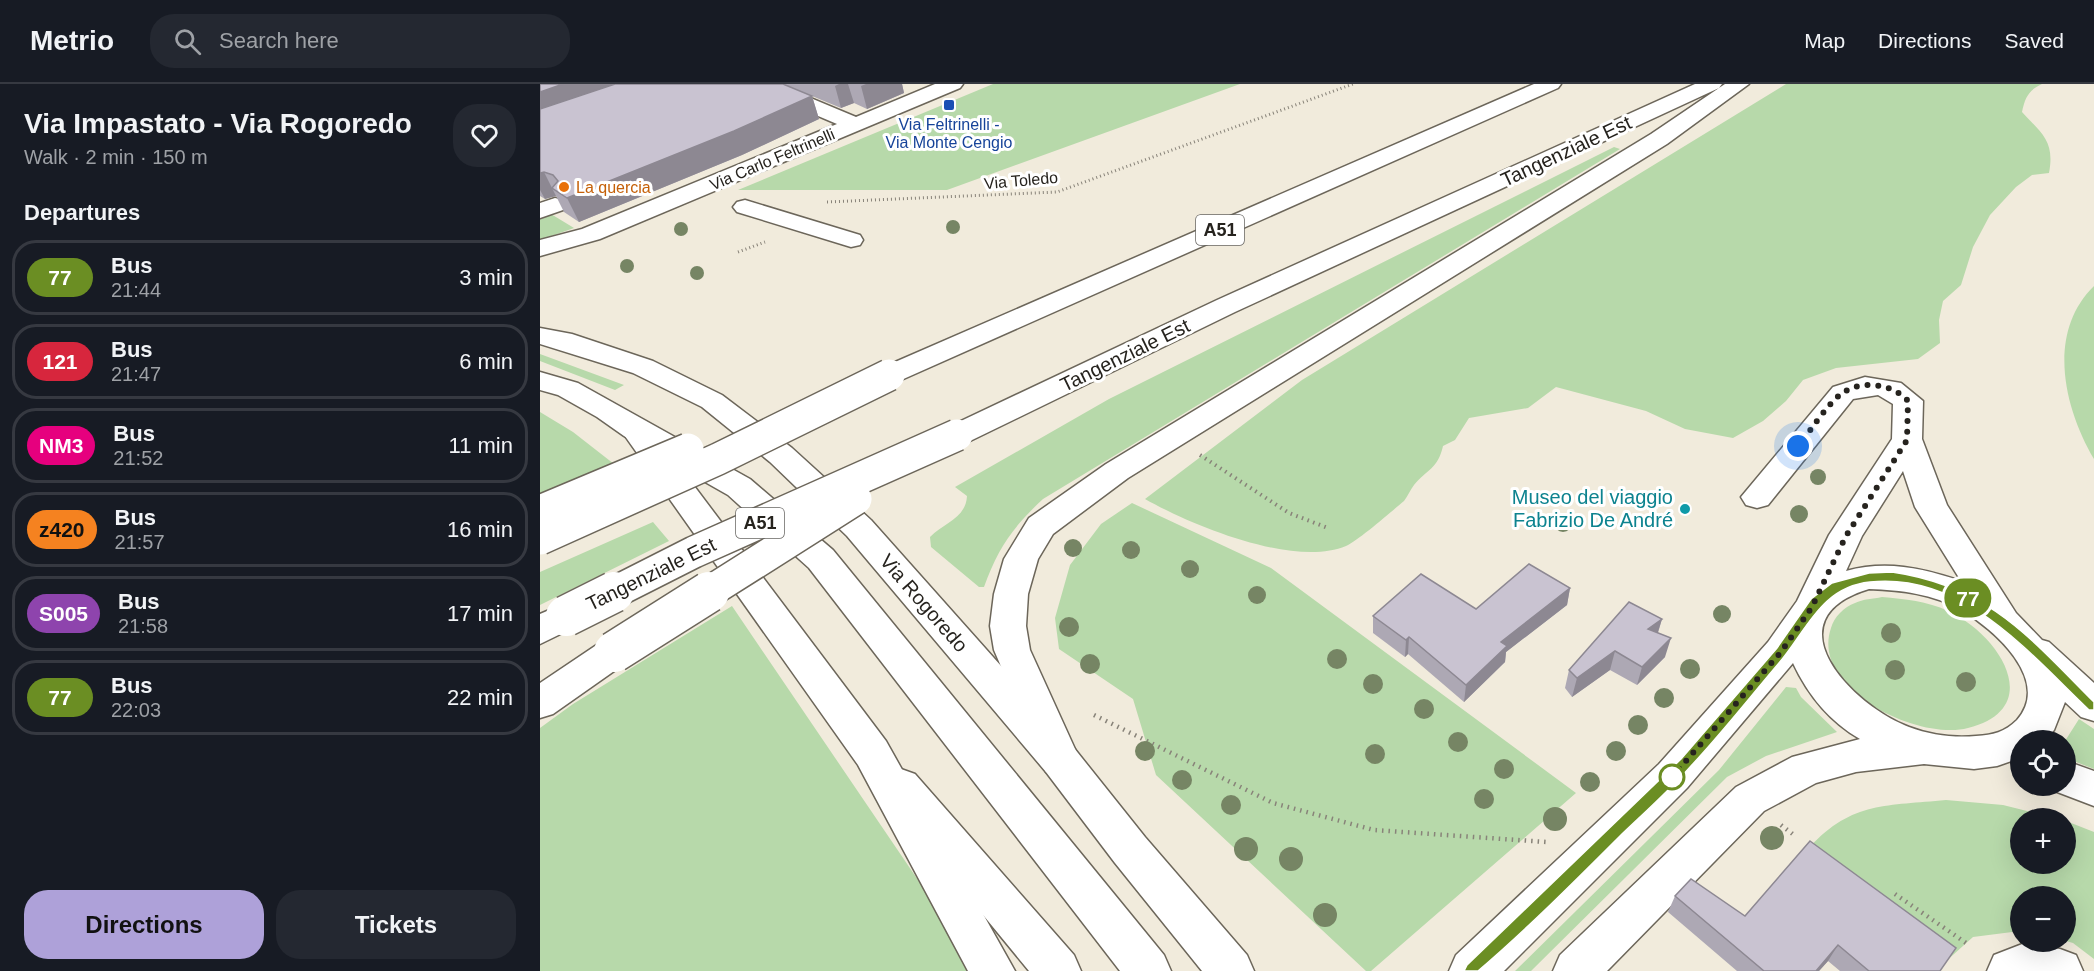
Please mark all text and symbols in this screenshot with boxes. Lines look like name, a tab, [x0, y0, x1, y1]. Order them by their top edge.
search box	[150, 14, 570, 68]
text: Metrio	[30, 25, 114, 56]
icon: search	[171, 25, 204, 58]
text: Search here	[219, 28, 339, 53]
text: Map	[1804, 29, 1845, 52]
text: Directions	[1878, 29, 1971, 52]
text: Saved	[2004, 29, 2064, 52]
marker: Via Feltrinelli - Via Monte Cengio	[942, 98, 956, 112]
button: heart	[453, 104, 516, 167]
text: Via Impastato - Via Rogoredo	[24, 108, 412, 139]
street label: Tangenziale Est	[1497, 111, 1635, 191]
place label: Via Feltrinelli - Via Monte Cengio	[886, 116, 1013, 151]
street label: Via Carlo Feltrinelli	[707, 125, 837, 193]
text: Walk · 2 min · 150 m	[24, 146, 208, 168]
street label: Via Toledo	[983, 169, 1059, 192]
place label: La quercia	[576, 179, 651, 196]
marker: La quercia	[557, 180, 571, 194]
text: Departures	[24, 200, 140, 225]
road number: A51	[1196, 215, 1244, 245]
text: Bus	[111, 253, 153, 278]
text: 3 min	[459, 265, 513, 290]
text: 77	[48, 266, 72, 289]
text: 21:44	[111, 279, 161, 301]
street label: Tangenziale Est	[1057, 314, 1194, 396]
text: Bus	[111, 337, 153, 362]
text: 6 min	[459, 349, 513, 374]
text: 121	[42, 350, 78, 373]
text: 21:47	[111, 363, 161, 385]
text: Bus	[113, 421, 155, 446]
your location	[1783, 431, 1813, 461]
text: 11 min	[449, 433, 513, 458]
text: NM3	[39, 434, 83, 457]
text: 21:52	[113, 447, 163, 469]
place label: Museo del viaggio Fabrizio De André	[1512, 486, 1673, 531]
marker: Museo del viaggio Fabrizio De André	[1678, 502, 1692, 516]
text: Bus	[115, 505, 156, 530]
road number: A51	[736, 508, 784, 538]
text: 16 min	[447, 517, 513, 542]
text: z420	[39, 518, 85, 541]
text: 21:57	[115, 531, 165, 553]
street label: Tangenziale Est	[583, 533, 720, 615]
street label: Via Rogoredo	[876, 550, 972, 656]
line badge: 77	[1941, 578, 1995, 618]
text: 77	[1956, 587, 1980, 610]
text: Bus	[118, 589, 160, 614]
text: 17 min	[447, 601, 513, 626]
text: S005	[39, 602, 88, 625]
text: 21:58	[118, 615, 168, 637]
text: Bus	[111, 673, 153, 698]
text: 22 min	[447, 685, 513, 710]
text: 77	[48, 686, 72, 709]
text: 22:03	[111, 699, 161, 721]
map controls	[2010, 730, 2076, 952]
button: locate	[2010, 730, 2076, 796]
unlabelled marker	[1659, 764, 1685, 790]
button: +	[2010, 808, 2076, 874]
button: −	[2010, 886, 2076, 952]
button: Directions	[24, 890, 264, 959]
button: Tickets	[276, 890, 516, 959]

